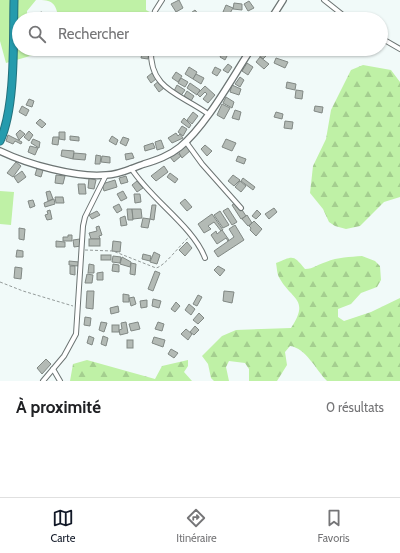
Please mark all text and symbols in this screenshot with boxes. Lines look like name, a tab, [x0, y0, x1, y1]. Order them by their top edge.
search box	[12, 12, 388, 56]
icon: search	[26, 23, 48, 45]
text: Rechercher	[58, 25, 129, 43]
text: À proximité	[16, 397, 101, 417]
text: 0 résultats	[326, 399, 384, 415]
tab: Carte	[50, 507, 75, 545]
tab: Itinéraire	[176, 507, 217, 545]
tab: Favoris	[318, 507, 350, 545]

